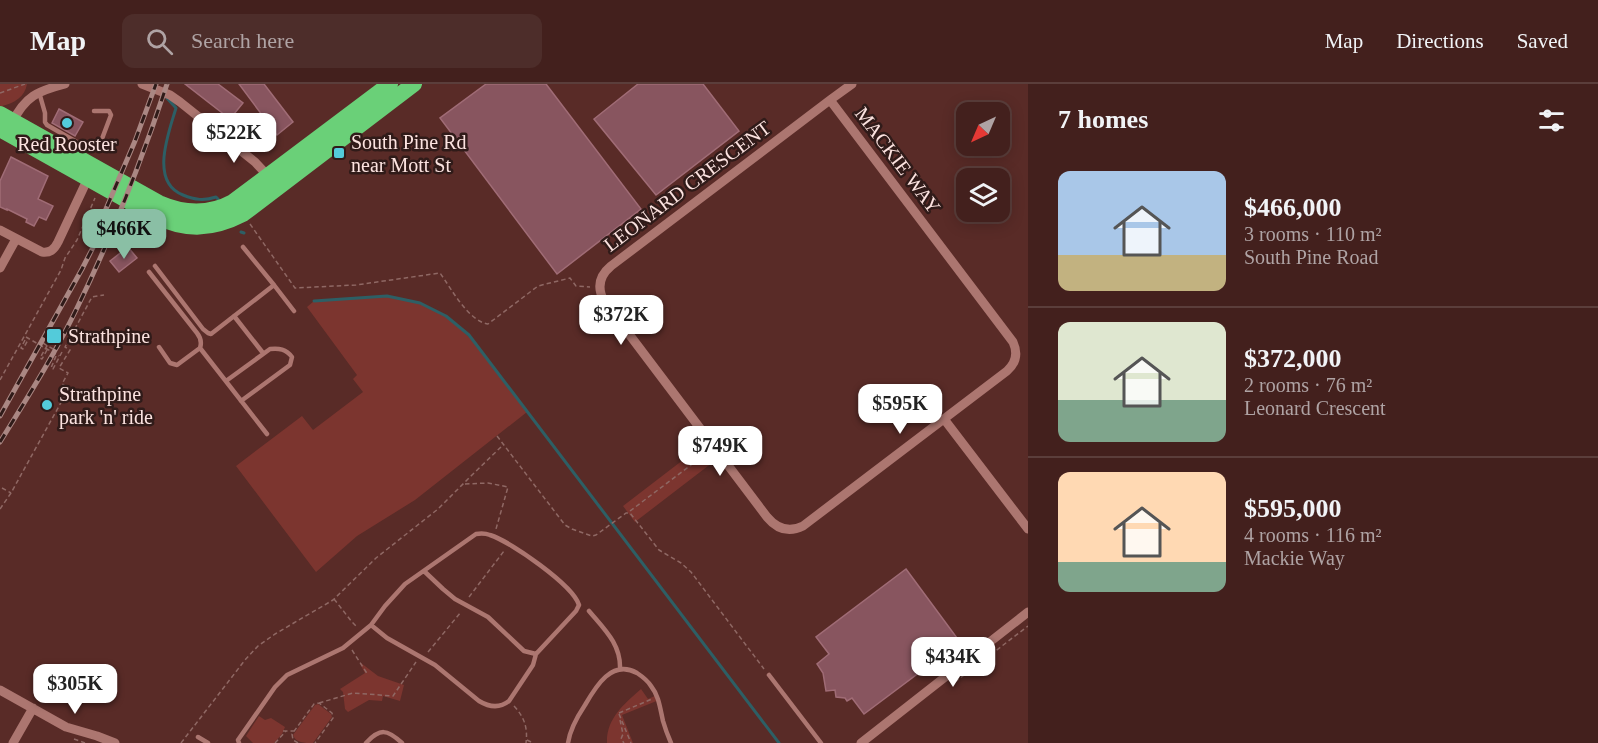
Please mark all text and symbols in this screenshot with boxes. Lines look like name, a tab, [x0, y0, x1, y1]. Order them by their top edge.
search box	[122, 14, 542, 68]
text: Map	[30, 25, 86, 56]
icon: search	[143, 25, 176, 58]
text: Search here	[191, 28, 294, 53]
text: Map	[1325, 29, 1363, 53]
text: Directions	[1396, 29, 1484, 53]
text: Saved	[1517, 29, 1568, 53]
north arrow	[956, 102, 1010, 156]
map controls	[956, 102, 1010, 222]
street label: MACKIE WAY	[851, 103, 945, 217]
icon: filters	[1535, 104, 1568, 137]
text: 7 homes	[1058, 105, 1148, 134]
pin: $522K	[192, 113, 276, 164]
marker: Red Rooster	[60, 116, 74, 130]
street label: LEONARD CRESCENT	[599, 116, 775, 256]
text: $522K	[206, 121, 262, 143]
place label: South Pine Rd near Mott St	[351, 131, 467, 176]
place label: Red Rooster	[17, 133, 117, 155]
marker: South Pine Rd near Mott St	[332, 146, 346, 160]
button: layers	[956, 168, 1010, 222]
text: $466,000	[1244, 193, 1342, 222]
icon: home	[1106, 195, 1178, 267]
pin: $466K	[82, 209, 166, 260]
text: $466K	[96, 217, 152, 239]
text: 3 rooms · 110 m²	[1244, 223, 1381, 245]
text: South Pine Road	[1244, 246, 1378, 268]
pin: $372K	[579, 295, 663, 346]
text: $372K	[593, 303, 649, 325]
place label: Strathpine	[68, 325, 150, 348]
marker: Strathpine	[45, 327, 63, 345]
text: $372,000	[1244, 344, 1342, 373]
icon: home	[1106, 346, 1178, 418]
text: 2 rooms · 76 m²	[1244, 374, 1372, 396]
place label: Strathpine park 'n' ride	[59, 383, 153, 429]
pin: $595K	[858, 384, 942, 435]
text: $595K	[872, 392, 928, 414]
text: Leonard Crescent	[1244, 397, 1386, 419]
marker: Strathpine park 'n' ride	[40, 398, 54, 412]
pin: $749K	[678, 426, 762, 477]
text: $749K	[692, 434, 748, 456]
text: $595,000	[1244, 494, 1342, 523]
icon: home	[1106, 496, 1178, 568]
text: 4 rooms · 116 m²	[1244, 524, 1381, 546]
text: Mackie Way	[1244, 547, 1345, 569]
pin: $434K	[911, 637, 995, 688]
text: $434K	[925, 645, 981, 667]
pin: $305K	[33, 664, 117, 715]
text: $305K	[47, 672, 103, 694]

